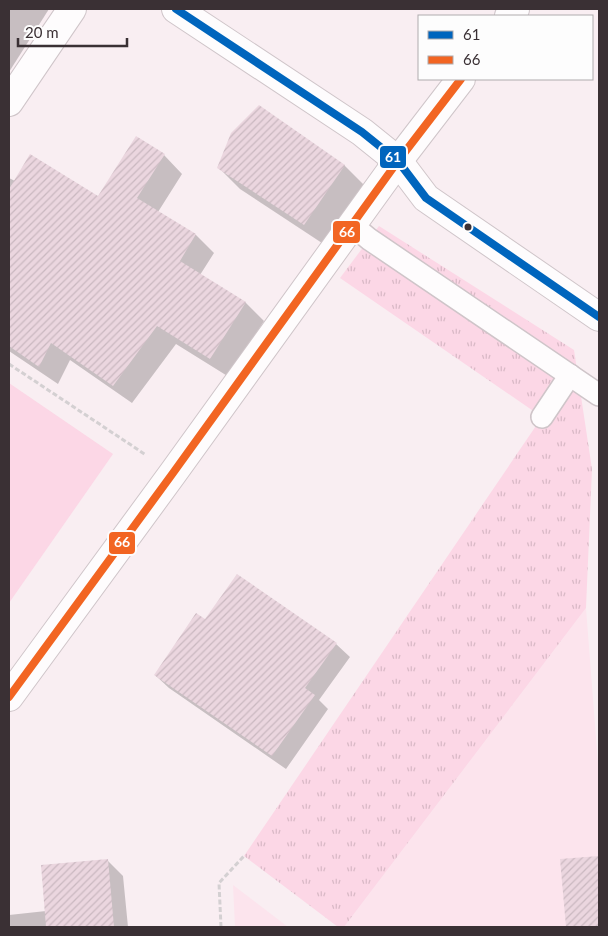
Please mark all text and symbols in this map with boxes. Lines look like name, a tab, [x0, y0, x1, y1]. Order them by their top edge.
scale bar	[18, 15, 126, 47]
legend	[418, 15, 593, 80]
text: 20 m	[25, 23, 59, 41]
text: 61	[463, 25, 480, 43]
text: 66	[463, 50, 481, 68]
line badge: 61	[379, 145, 407, 169]
text: 61	[385, 148, 401, 165]
line badge: 66	[332, 220, 361, 244]
unlabelled marker	[463, 222, 473, 232]
text: 66	[339, 223, 355, 240]
line badge: 66	[108, 531, 136, 555]
text: 66	[114, 533, 130, 550]

